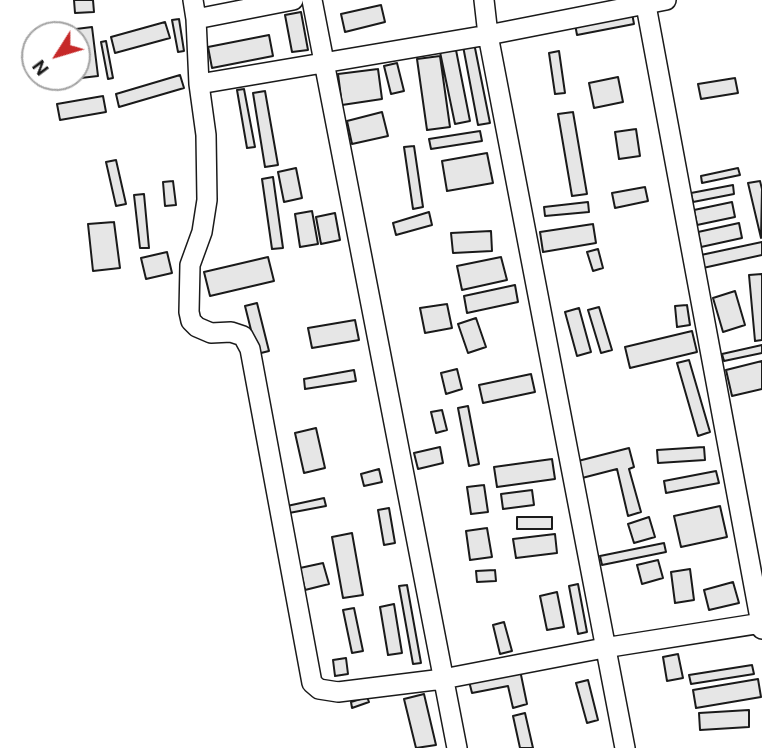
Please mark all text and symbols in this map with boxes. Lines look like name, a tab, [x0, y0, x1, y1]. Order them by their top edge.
north arrow	[21, 21, 91, 91]
text: N	[27, 55, 54, 80]

